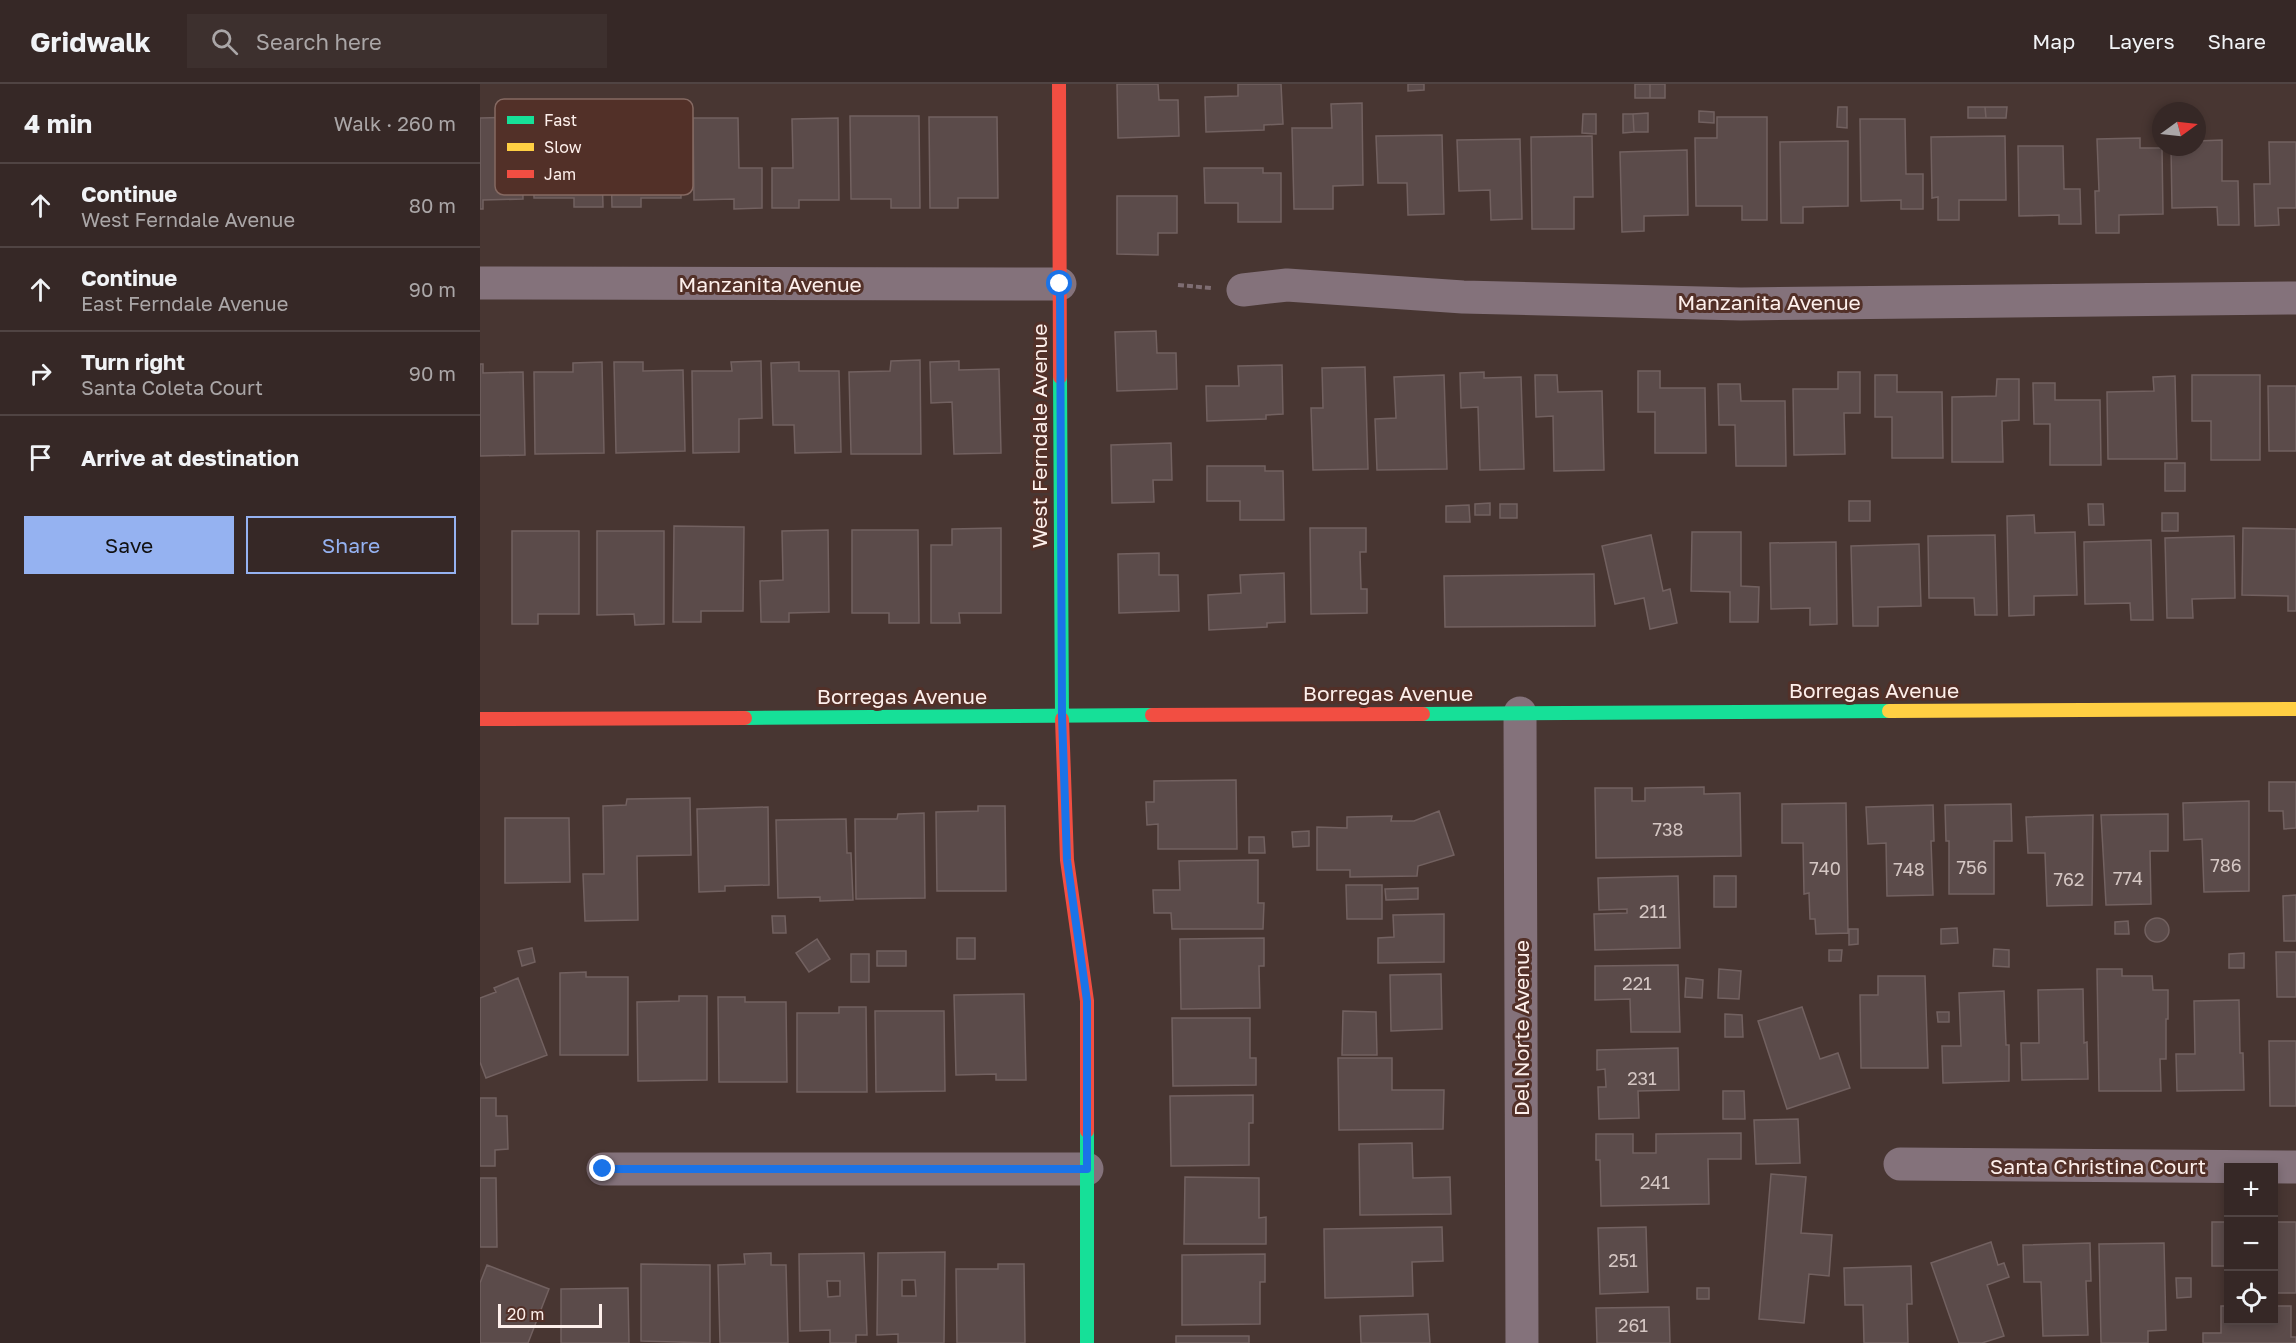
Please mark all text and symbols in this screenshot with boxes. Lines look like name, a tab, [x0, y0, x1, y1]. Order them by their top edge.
search box	[187, 14, 607, 68]
text: Gridwalk	[30, 25, 151, 58]
icon: search	[208, 25, 241, 58]
text: Search here	[256, 28, 382, 55]
text: Map	[2032, 28, 2075, 54]
text: Layers	[2108, 28, 2175, 54]
text: Share	[2208, 28, 2266, 54]
legend	[495, 99, 693, 195]
north arrow	[2152, 102, 2206, 156]
text: 4 min	[24, 108, 92, 139]
text: Fast	[544, 110, 577, 130]
text: Walk · 260 m	[334, 111, 456, 135]
text: Slow	[544, 137, 582, 157]
text: Jam	[544, 164, 576, 184]
text: Continue	[81, 180, 177, 207]
icon: ahead	[24, 189, 57, 222]
text: 80 m	[409, 193, 456, 217]
text: West Ferndale Avenue	[81, 207, 295, 231]
text: Continue	[81, 264, 177, 291]
route start	[1046, 270, 1072, 296]
street label: Manzanita Avenue	[678, 271, 862, 297]
icon: ahead	[24, 273, 57, 306]
text: 90 m	[409, 277, 456, 301]
street label: Manzanita Avenue	[1677, 289, 1861, 315]
text: East Ferndale Avenue	[81, 291, 288, 315]
street label: West Ferndale Avenue	[1026, 324, 1052, 548]
text: Turn right	[81, 348, 185, 375]
icon: right	[24, 357, 57, 390]
text: 90 m	[409, 361, 456, 385]
text: Santa Coleta Court	[81, 375, 263, 399]
icon: arrive	[24, 441, 57, 474]
text: Arrive at destination	[81, 444, 299, 471]
button: Save	[24, 516, 234, 574]
button: Share	[246, 516, 456, 574]
street label: Borregas Avenue	[1789, 677, 1959, 703]
street label: Borregas Avenue	[1303, 680, 1473, 706]
street label: Borregas Avenue	[817, 683, 987, 709]
house number: 738	[1652, 818, 1684, 840]
house number: 786	[2210, 854, 2242, 876]
house number: 756	[1957, 856, 1987, 878]
house number: 740	[1809, 857, 1841, 879]
house number: 748	[1893, 858, 1925, 880]
house number: 774	[2113, 867, 2143, 889]
house number: 762	[2054, 868, 2084, 890]
house number: 211	[1639, 900, 1667, 922]
street label: Del Norte Avenue	[1508, 940, 1534, 1116]
house number: 221	[1622, 972, 1652, 994]
house number: 231	[1627, 1067, 1657, 1089]
street label: Santa Christina Court	[1990, 1153, 2206, 1179]
route end	[589, 1155, 615, 1181]
map controls	[2224, 1163, 2278, 1325]
button: +	[2224, 1163, 2278, 1217]
house number: 241	[1640, 1171, 1670, 1193]
button: −	[2224, 1217, 2278, 1271]
house number: 251	[1608, 1249, 1638, 1271]
button: locate	[2224, 1271, 2278, 1325]
scale bar	[498, 1301, 602, 1328]
text: 20 m	[507, 1304, 544, 1324]
house number: 261	[1618, 1314, 1648, 1336]

